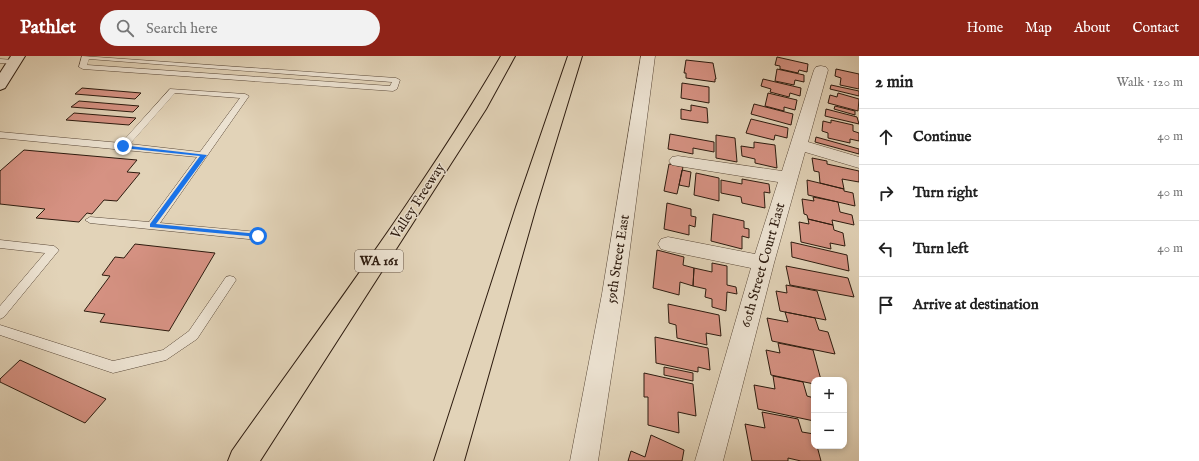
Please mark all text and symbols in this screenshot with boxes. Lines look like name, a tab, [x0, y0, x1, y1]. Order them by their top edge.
search box	[100, 10, 380, 46]
text: Pathlet	[20, 16, 76, 40]
icon: search	[114, 17, 136, 39]
text: Search here	[146, 19, 218, 38]
text: Home	[967, 19, 1003, 37]
text: Map	[1025, 19, 1052, 37]
text: About	[1074, 19, 1110, 37]
text: Contact	[1132, 19, 1179, 37]
text: 2 min	[875, 72, 913, 93]
text: Walk · 120 m	[1117, 74, 1183, 91]
icon: ahead	[875, 126, 897, 148]
text: Continue	[913, 127, 971, 146]
text: 40 m	[1157, 128, 1183, 145]
route end	[114, 137, 132, 155]
street label: Valley Freeway	[386, 160, 449, 243]
icon: right	[875, 182, 897, 204]
text: Turn right	[913, 183, 978, 202]
text: 40 m	[1157, 184, 1183, 201]
street label: 60th Street Court East	[737, 200, 790, 330]
street label: 59th Street East	[602, 213, 634, 305]
route start	[249, 227, 267, 245]
icon: left	[875, 238, 897, 260]
text: Turn left	[913, 239, 969, 258]
text: 40 m	[1157, 240, 1183, 257]
road number: WA 161	[355, 250, 403, 272]
icon: arrive	[875, 294, 897, 316]
text: Arrive at destination	[913, 295, 1039, 314]
map controls	[811, 377, 847, 449]
button: +	[811, 377, 847, 413]
button: −	[811, 413, 847, 449]

